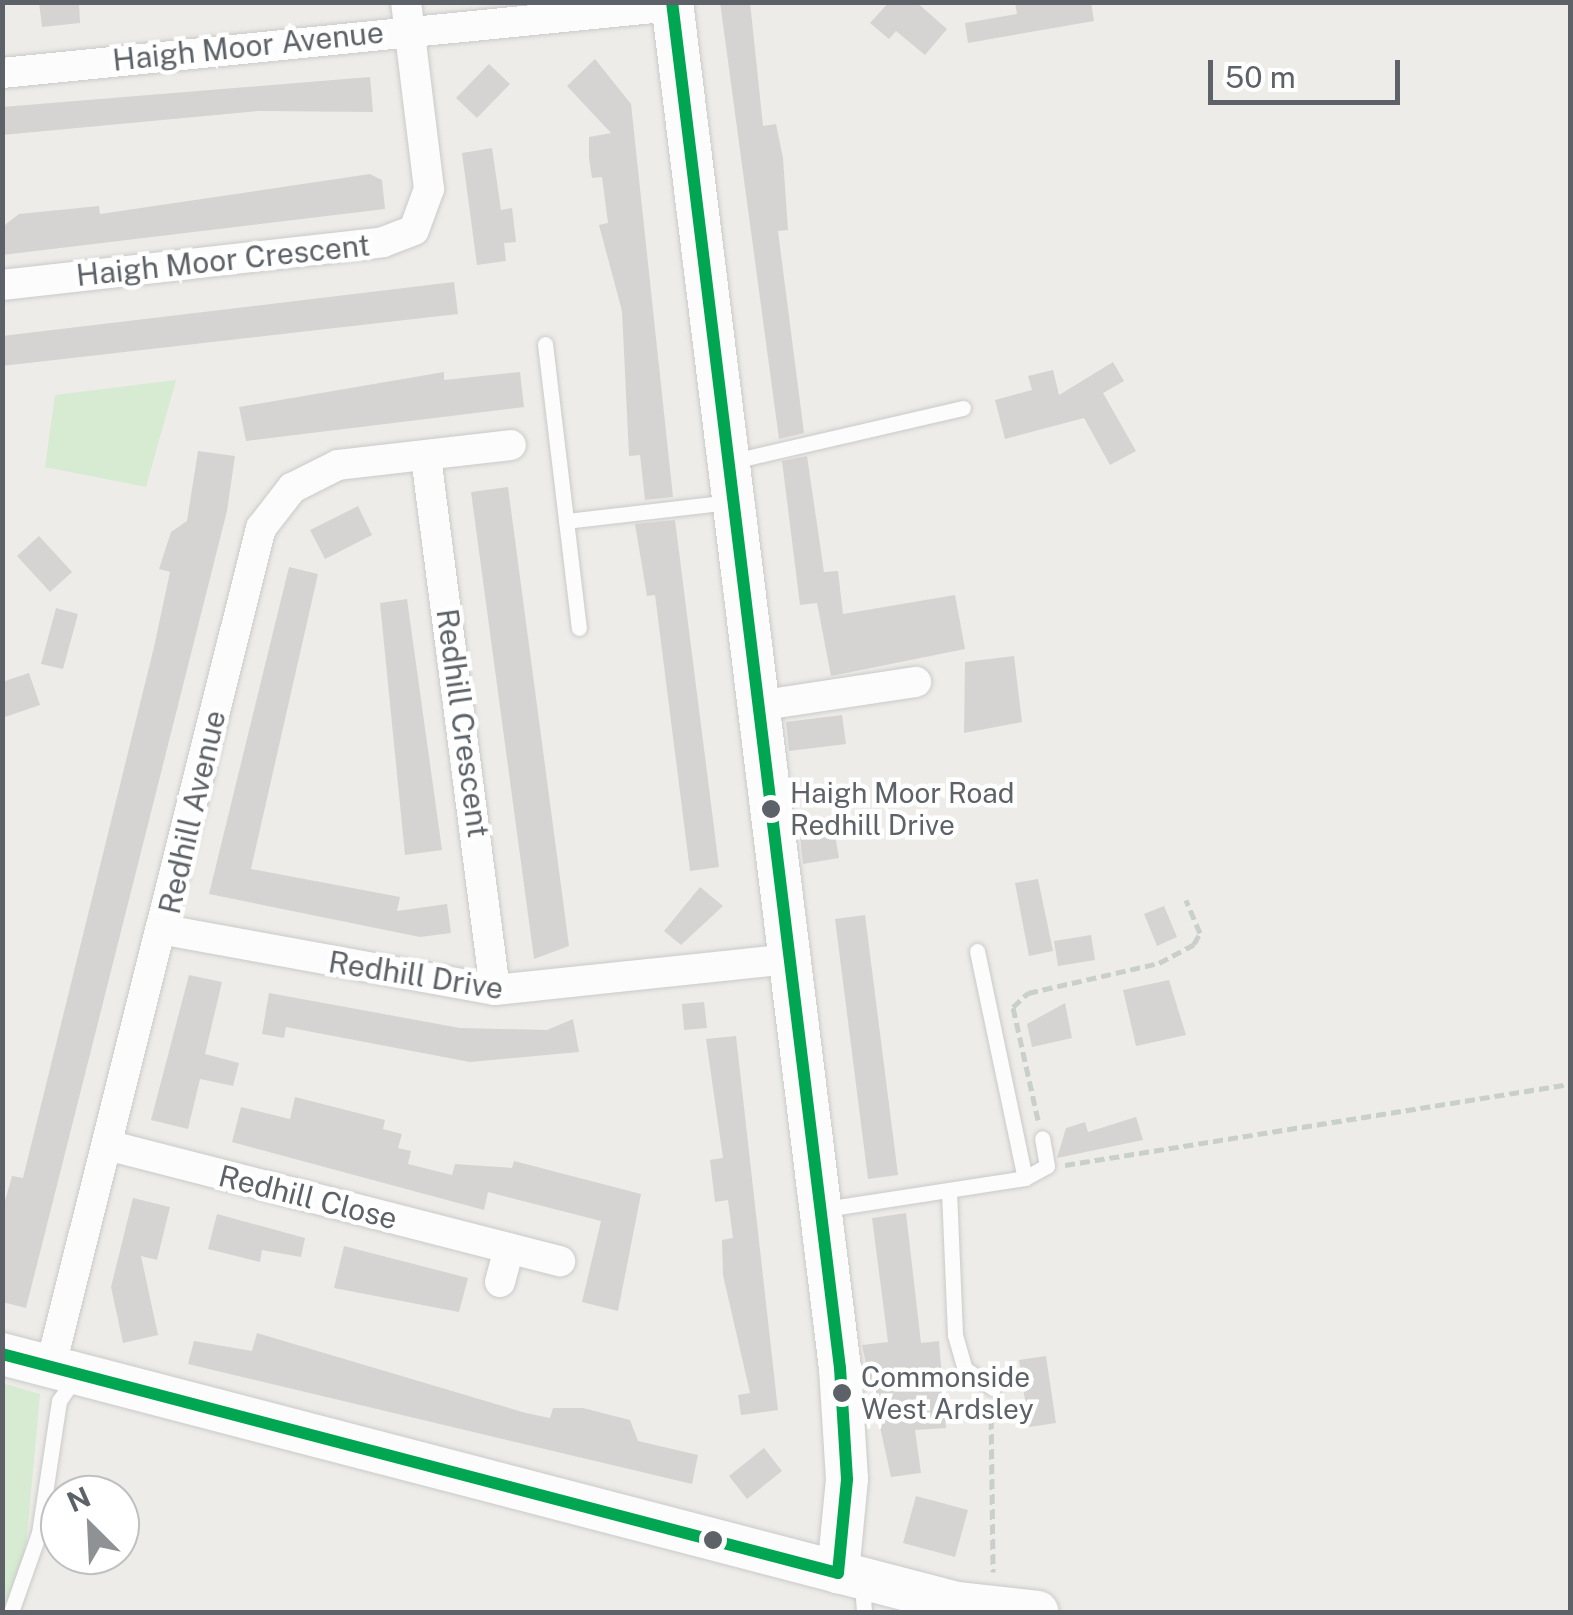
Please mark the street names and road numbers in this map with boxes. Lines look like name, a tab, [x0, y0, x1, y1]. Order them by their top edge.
street label: Haigh Moor Avenue	[111, 14, 385, 78]
street label: Haigh Moor Crescent	[74, 227, 372, 293]
street label: Redhill Crescent	[429, 606, 497, 840]
street label: Redhill Avenue	[151, 707, 233, 917]
street label: Redhill Drive	[326, 943, 506, 1007]
street label: Redhill Close	[215, 1157, 401, 1237]

